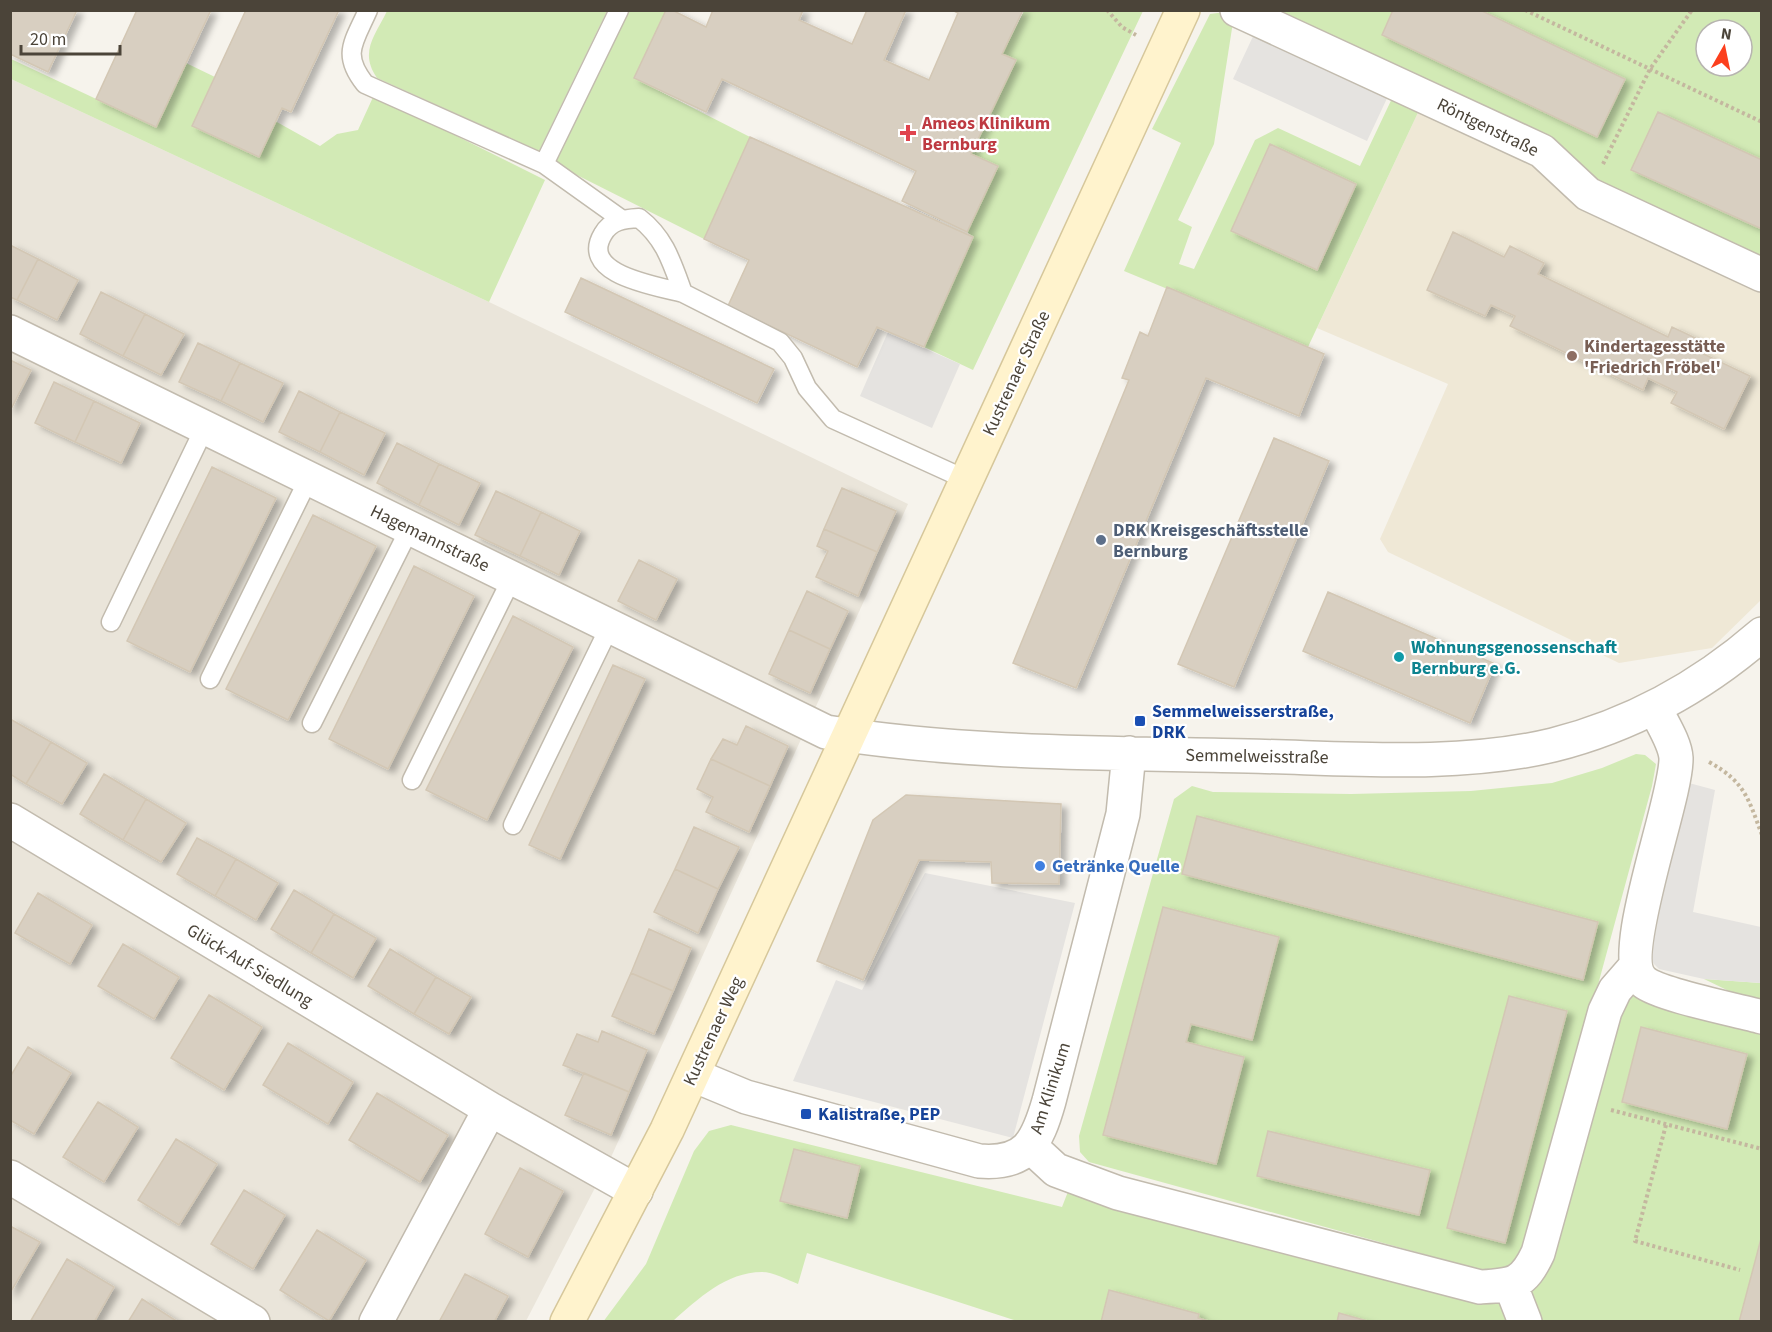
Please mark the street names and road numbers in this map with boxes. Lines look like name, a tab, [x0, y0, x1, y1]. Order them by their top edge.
street label: Röntgenstraße	[1433, 92, 1543, 163]
street label: Kustrenaer Straße	[977, 307, 1056, 440]
street label: Hagemannstraße	[366, 499, 494, 578]
street label: Semmelweisstraße	[1185, 743, 1329, 770]
street label: Glück-Auf-Siedlung	[182, 918, 318, 1013]
street label: Kustrenaer Weg	[677, 973, 750, 1090]
street label: Am Klinikum	[1024, 1039, 1077, 1137]

